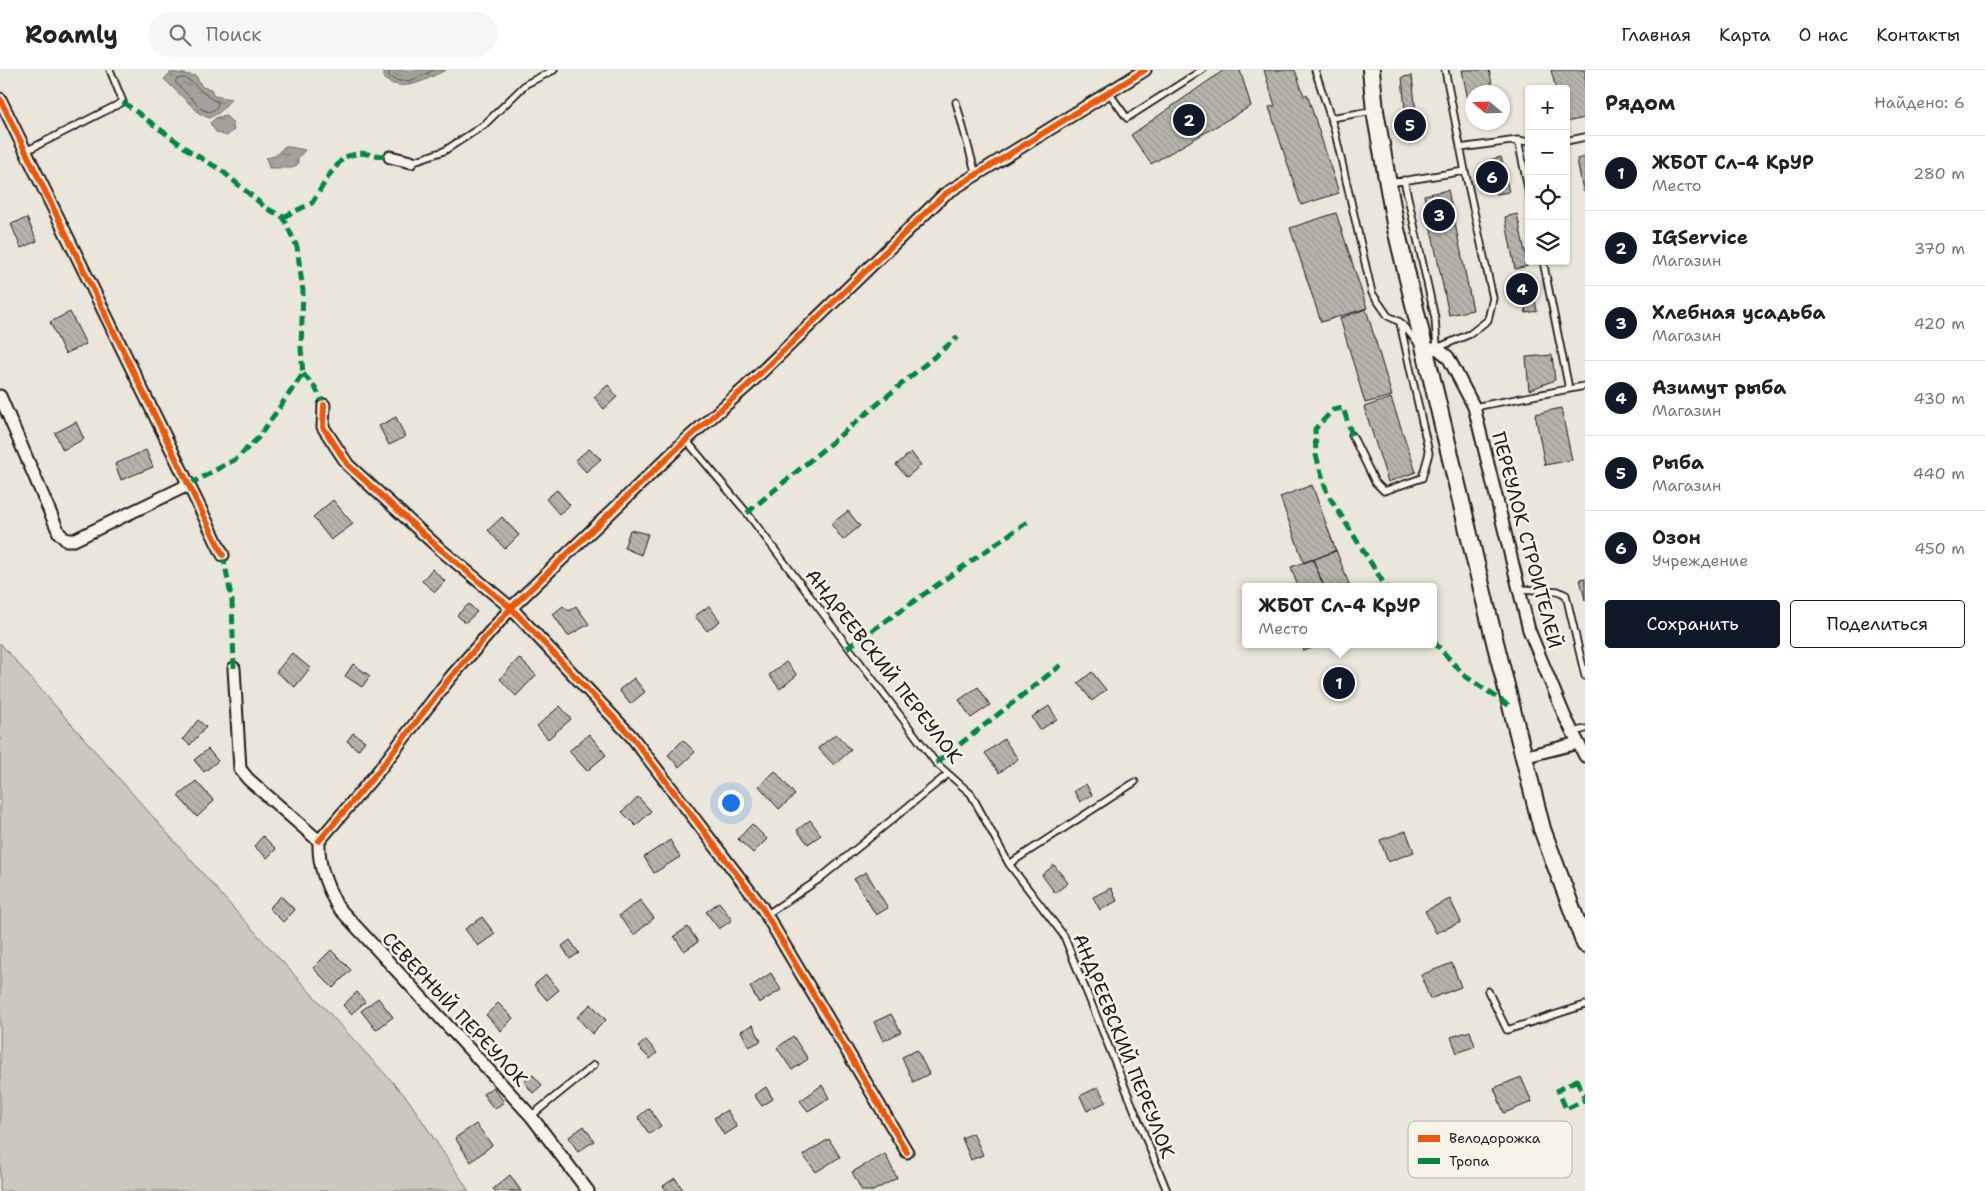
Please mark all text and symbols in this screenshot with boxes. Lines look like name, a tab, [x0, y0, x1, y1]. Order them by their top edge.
search box	[148, 12, 498, 57]
text: Roamly	[25, 19, 118, 51]
icon: search	[166, 21, 194, 49]
text: Поиск	[206, 22, 261, 47]
text: Главная	[1621, 23, 1691, 47]
text: Карта	[1719, 23, 1771, 47]
text: О нас	[1799, 23, 1848, 47]
text: Контакты	[1876, 23, 1960, 47]
north arrow	[1465, 85, 1510, 130]
map controls	[1525, 85, 1570, 265]
button: +	[1525, 85, 1570, 130]
text: Рядом	[1605, 89, 1675, 117]
text: Найдено: 6	[1874, 92, 1965, 113]
pin: 2	[1173, 101, 1205, 139]
pin: 5	[1394, 106, 1426, 144]
button: −	[1525, 130, 1570, 175]
text: ЖБОТ Сл-4 КрУР	[1652, 150, 1814, 175]
pin: 6	[1476, 158, 1508, 196]
text: 1	[1617, 163, 1625, 184]
text: 280 m	[1913, 163, 1965, 184]
button: locate	[1525, 175, 1570, 220]
text: Место	[1652, 175, 1702, 196]
pin: 3	[1423, 196, 1455, 234]
button: layers	[1525, 220, 1570, 265]
text: IGService	[1652, 225, 1748, 250]
text: 2	[1615, 238, 1627, 259]
text: 370 m	[1914, 238, 1965, 259]
text: Магазин	[1652, 250, 1721, 271]
pin: 4	[1506, 270, 1538, 308]
text: Хлебная усадьба	[1652, 300, 1825, 325]
text: 3	[1615, 313, 1627, 334]
text: 420 m	[1914, 313, 1965, 334]
text: Магазин	[1652, 325, 1721, 346]
text: Азимут рыба	[1652, 375, 1786, 400]
text: 4	[1615, 388, 1627, 409]
text: 430 m	[1914, 388, 1965, 409]
text: Магазин	[1652, 400, 1721, 421]
street label: ПЕРЕУЛОК СТРОИТЕЛЕЙ	[1486, 429, 1568, 651]
text: Рыба	[1652, 450, 1704, 475]
text: 5	[1616, 463, 1626, 484]
text: 440 m	[1913, 463, 1965, 484]
text: Магазин	[1652, 475, 1721, 496]
text: Озон	[1652, 525, 1701, 550]
text: 6	[1615, 538, 1627, 559]
text: 450 m	[1914, 538, 1965, 559]
text: Учреждение	[1652, 550, 1748, 571]
street label: АНДРЕЕВСКИЙ ПЕРЕУЛОК	[800, 564, 968, 768]
popup	[1242, 583, 1437, 648]
text: ЖБОТ Сл-4 КрУР	[1259, 593, 1420, 618]
button: Сохранить	[1605, 600, 1780, 648]
button: Поделиться	[1790, 600, 1965, 648]
text: Место	[1259, 618, 1308, 639]
pin: 1	[1323, 664, 1355, 702]
your location	[718, 790, 744, 816]
street label: СЕВЕРНЫЙ ПЕРЕУЛОК	[377, 926, 533, 1092]
street label: АНДРЕЕВСКИЙ ПЕРЕУЛОК	[1067, 930, 1181, 1162]
legend	[1408, 1121, 1572, 1178]
text: Велодорожка	[1449, 1129, 1541, 1147]
text: Тропа	[1449, 1152, 1490, 1170]

